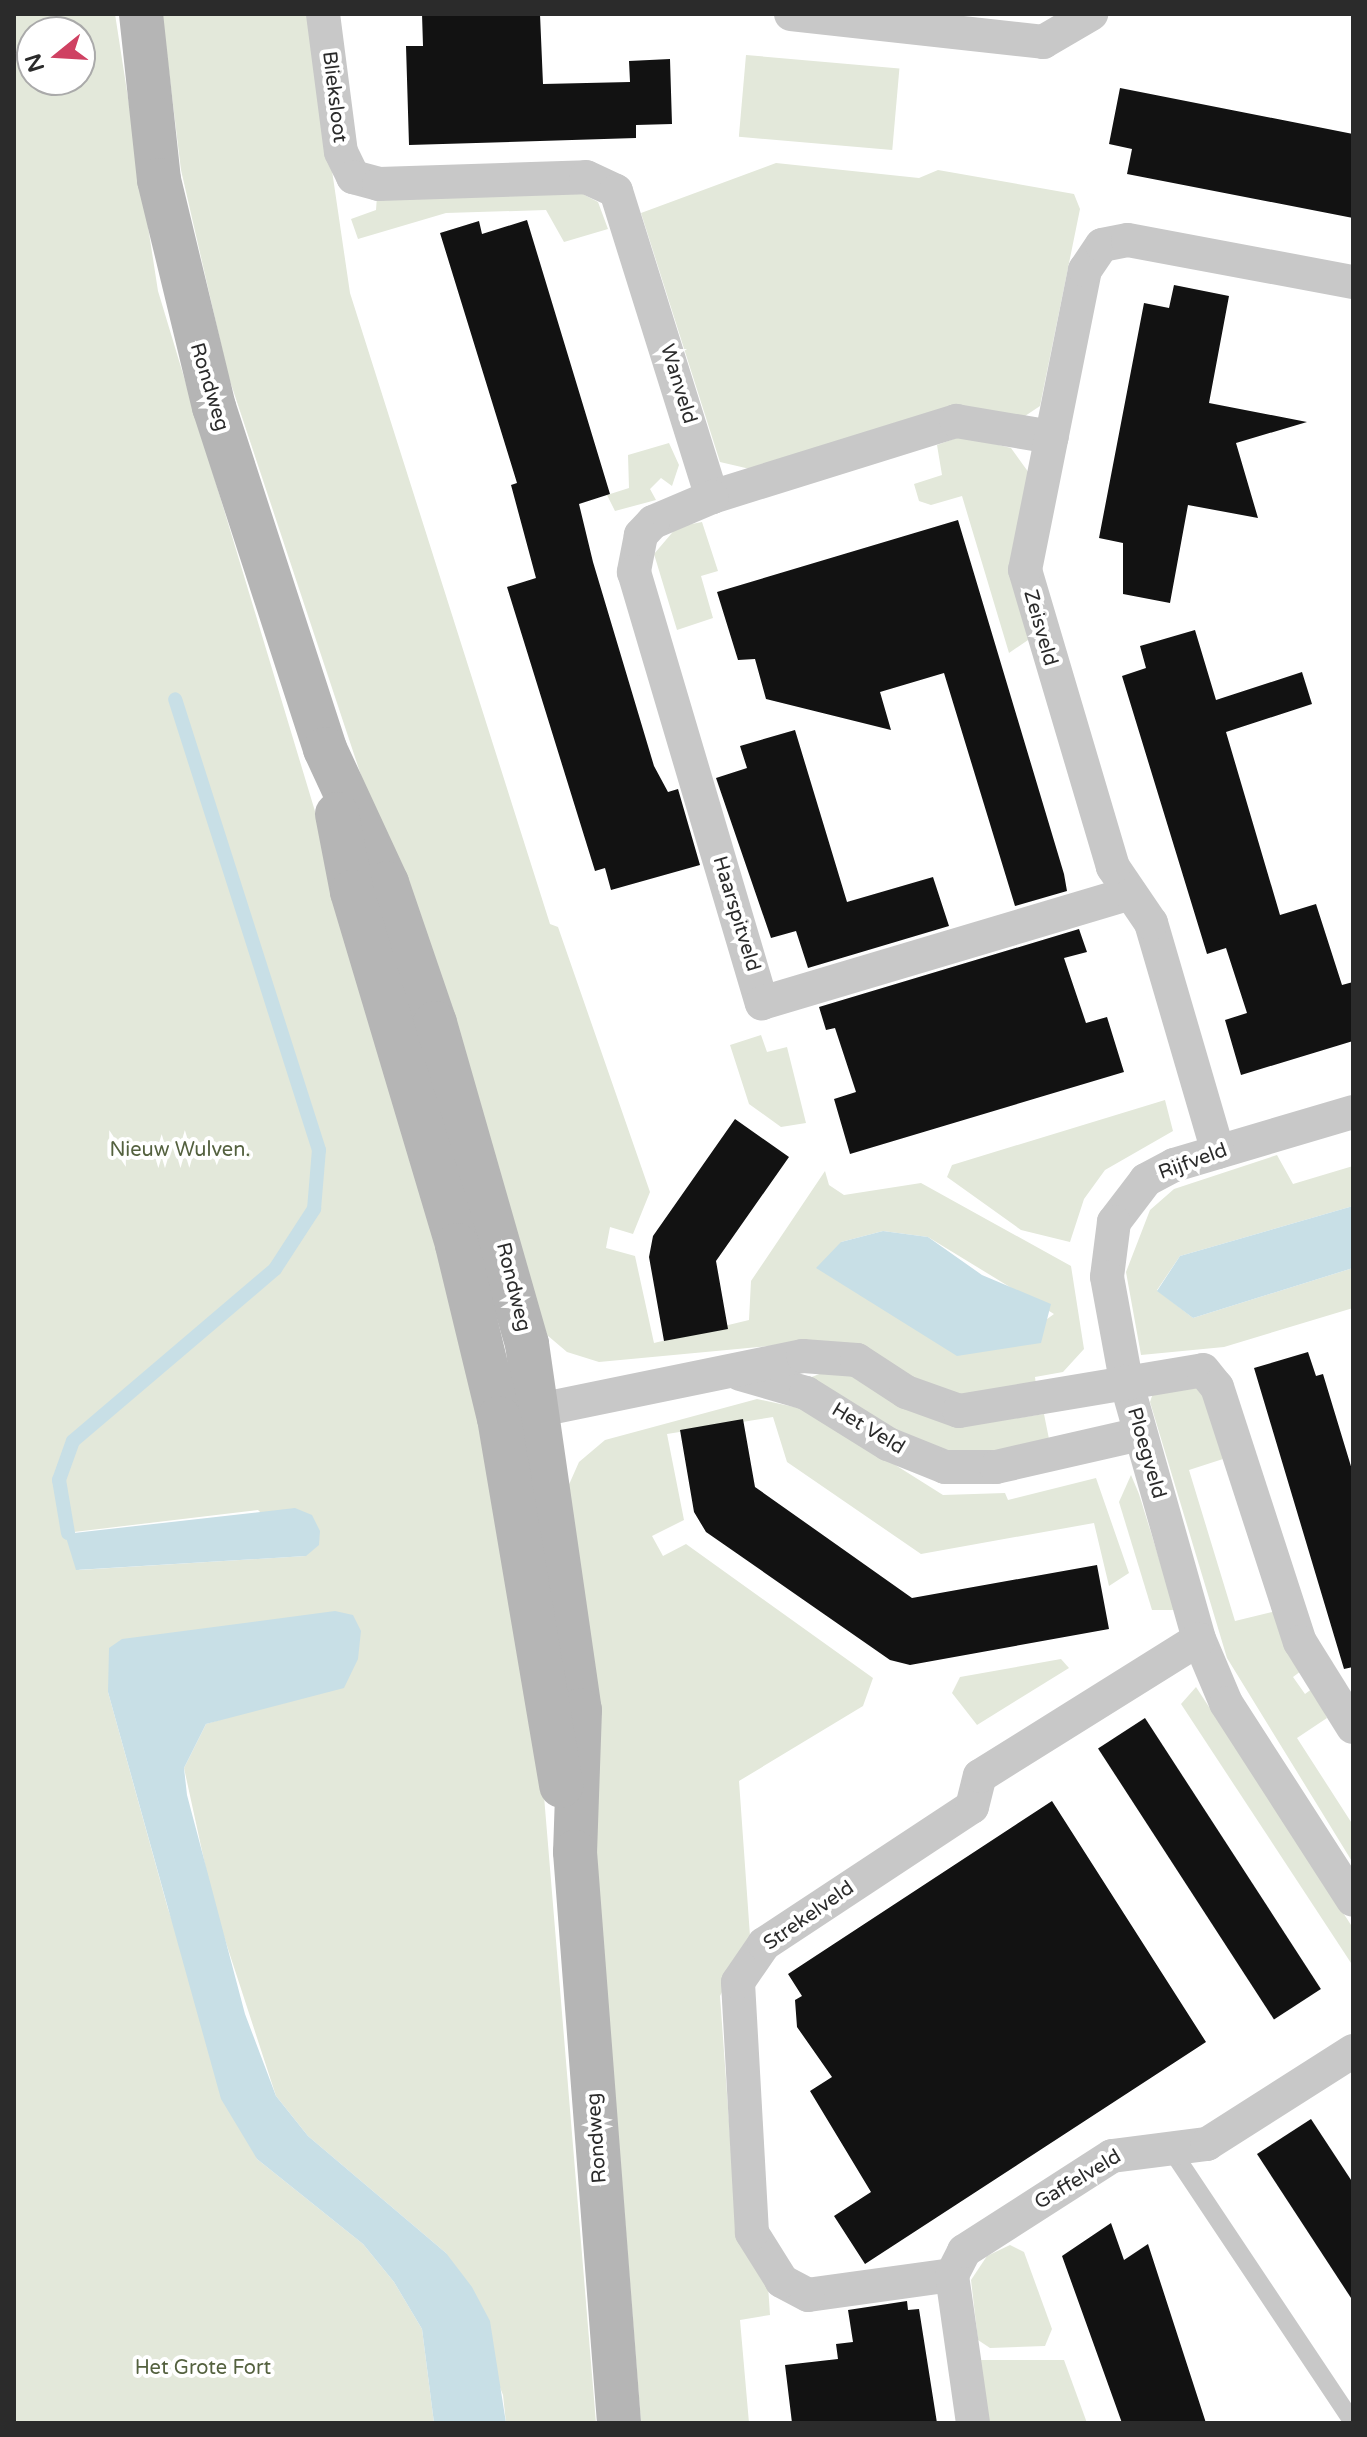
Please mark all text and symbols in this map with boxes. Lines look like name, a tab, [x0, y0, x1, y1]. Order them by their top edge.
north arrow	[16, 16, 96, 96]
text: N	[20, 50, 50, 75]
street label: Blieksloot	[316, 50, 352, 144]
street label: Rondweg	[184, 340, 234, 434]
street label: Wanveld	[655, 341, 701, 427]
street label: Zeisveld	[1018, 587, 1062, 669]
street label: Haarspitveld	[707, 853, 765, 975]
park label: Nieuw Wulven.	[109, 1138, 251, 1162]
street label: Rijfveld	[1155, 1139, 1231, 1185]
street label: Rondweg	[490, 1240, 536, 1334]
street label: Het Veld	[827, 1398, 909, 1460]
street label: Ploegveld	[1122, 1405, 1170, 1501]
street label: Strekelveld	[759, 1876, 859, 1956]
street label: Rondweg	[582, 2092, 612, 2184]
street label: Gaffelveld	[1030, 2145, 1126, 2215]
park label: Het Grote Fort	[135, 2356, 271, 2380]

